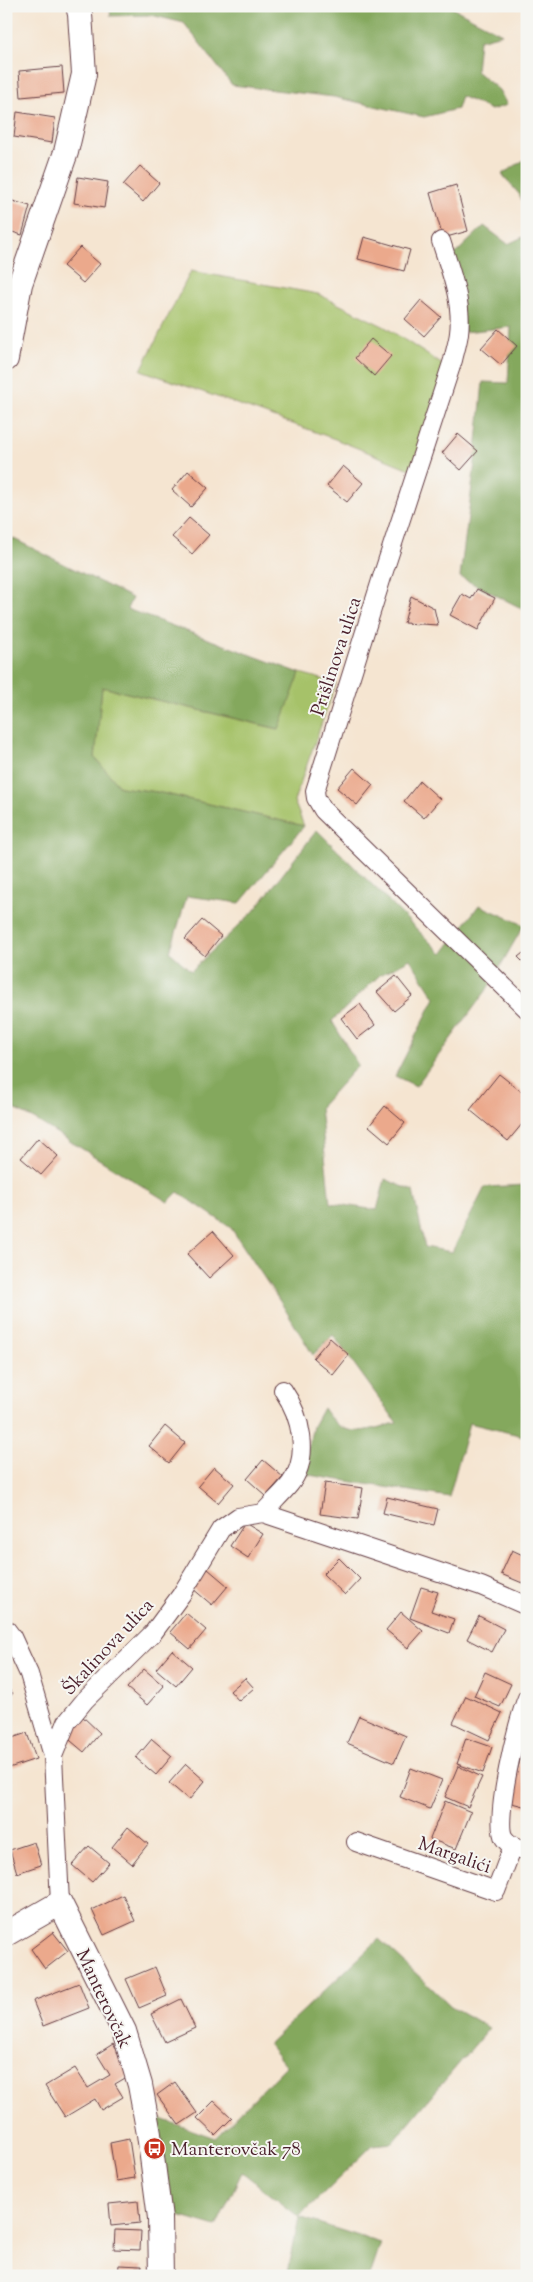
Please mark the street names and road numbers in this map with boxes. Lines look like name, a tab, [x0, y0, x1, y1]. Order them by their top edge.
street label: Prišlinova ulica	[305, 594, 369, 720]
street label: Škalinova ulica	[57, 1593, 161, 1702]
street label: Margalići	[414, 1831, 494, 1881]
street label: Manterovčak	[68, 1945, 138, 2054]

